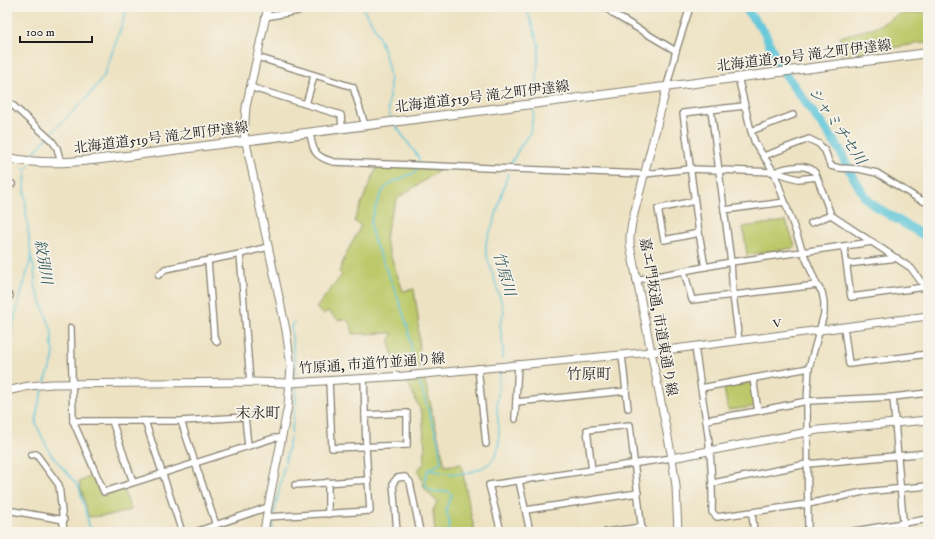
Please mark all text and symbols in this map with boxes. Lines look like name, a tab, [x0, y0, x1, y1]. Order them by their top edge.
scale bar	[20, 18, 92, 44]
text: 100 m	[26, 25, 55, 40]
street label: 北海道道519号 滝之町伊達線	[716, 36, 892, 76]
street label: 北海道道519号 滝之町伊達線	[394, 77, 570, 117]
water label: シャミチセ川	[804, 84, 871, 170]
street label: 北海道道519号 滝之町伊達線	[73, 118, 249, 158]
street label: 嘉エ門坂通, 市道東通り線	[635, 236, 681, 398]
water label: 紋別川	[30, 238, 56, 288]
water label: 竹原川	[489, 250, 520, 300]
street label: ｖ	[769, 313, 785, 333]
street label: 竹原通, 市道竹並通り線	[298, 350, 446, 378]
district label: 竹原町	[566, 365, 612, 384]
district label: 末永町	[235, 404, 281, 423]

